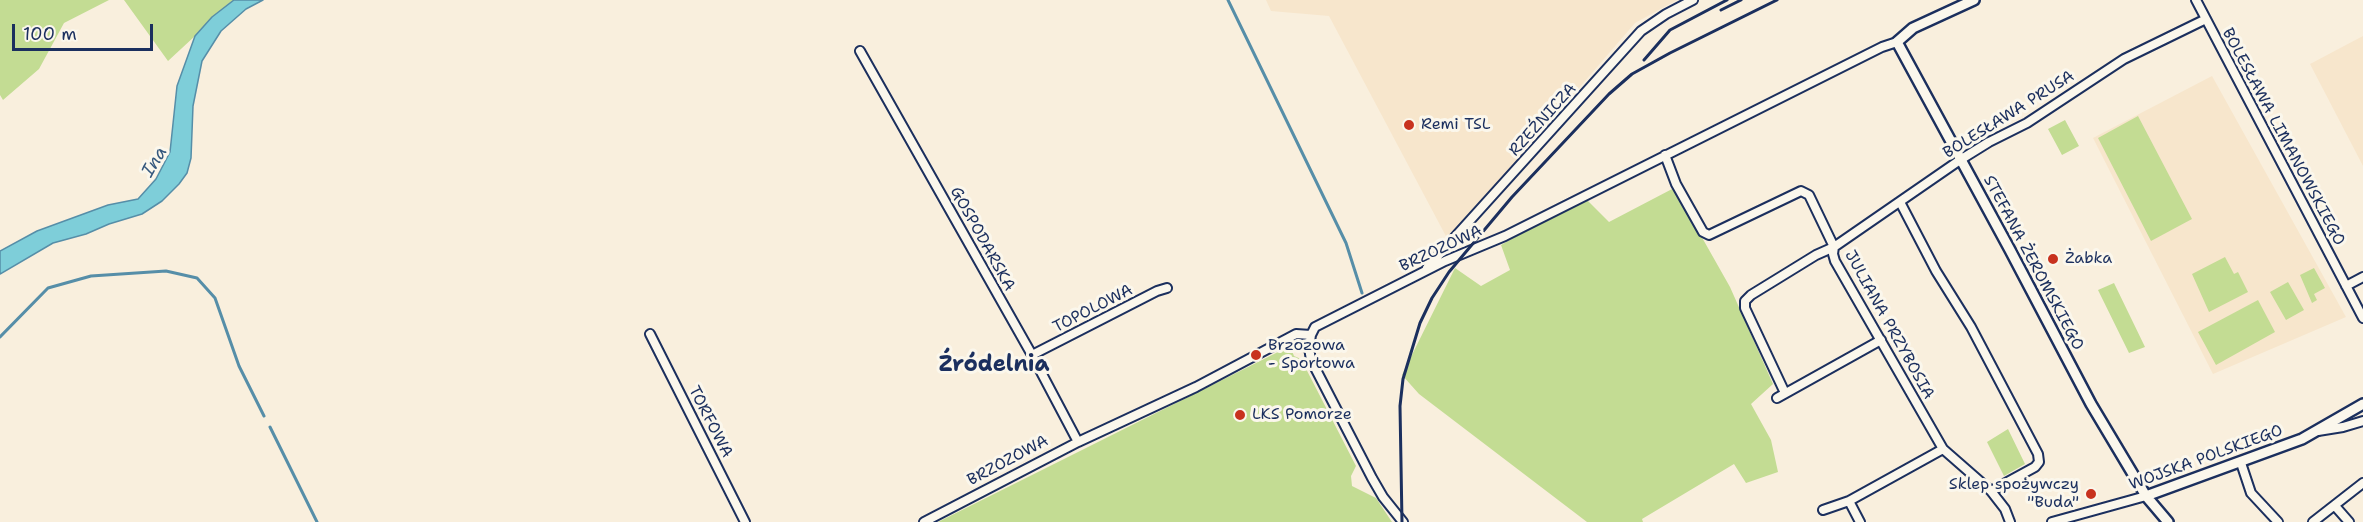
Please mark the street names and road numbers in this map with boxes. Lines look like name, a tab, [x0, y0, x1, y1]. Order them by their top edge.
street label: BOLESŁAWA LIMANOWSKIEGO	[2217, 25, 2349, 249]
street label: BOLESŁAWA PRUSA	[1940, 67, 2078, 163]
street label: RZEŹNICZA	[1505, 80, 1581, 160]
street label: STEFANA ŻEROMSKIEGO	[1979, 172, 2087, 354]
street label: GOSPODARSKA	[945, 183, 1019, 295]
street label: BRZOZOWA	[1397, 222, 1485, 276]
street label: JULIANA PRZYBOSIA	[1840, 247, 1938, 403]
street label: TOPOLOWA	[1050, 281, 1136, 337]
street label: TORFOWA	[684, 383, 736, 461]
street label: WOJSKA POLSKIEGO	[2126, 421, 2286, 495]
street label: BRZOZOWA	[964, 432, 1052, 490]

